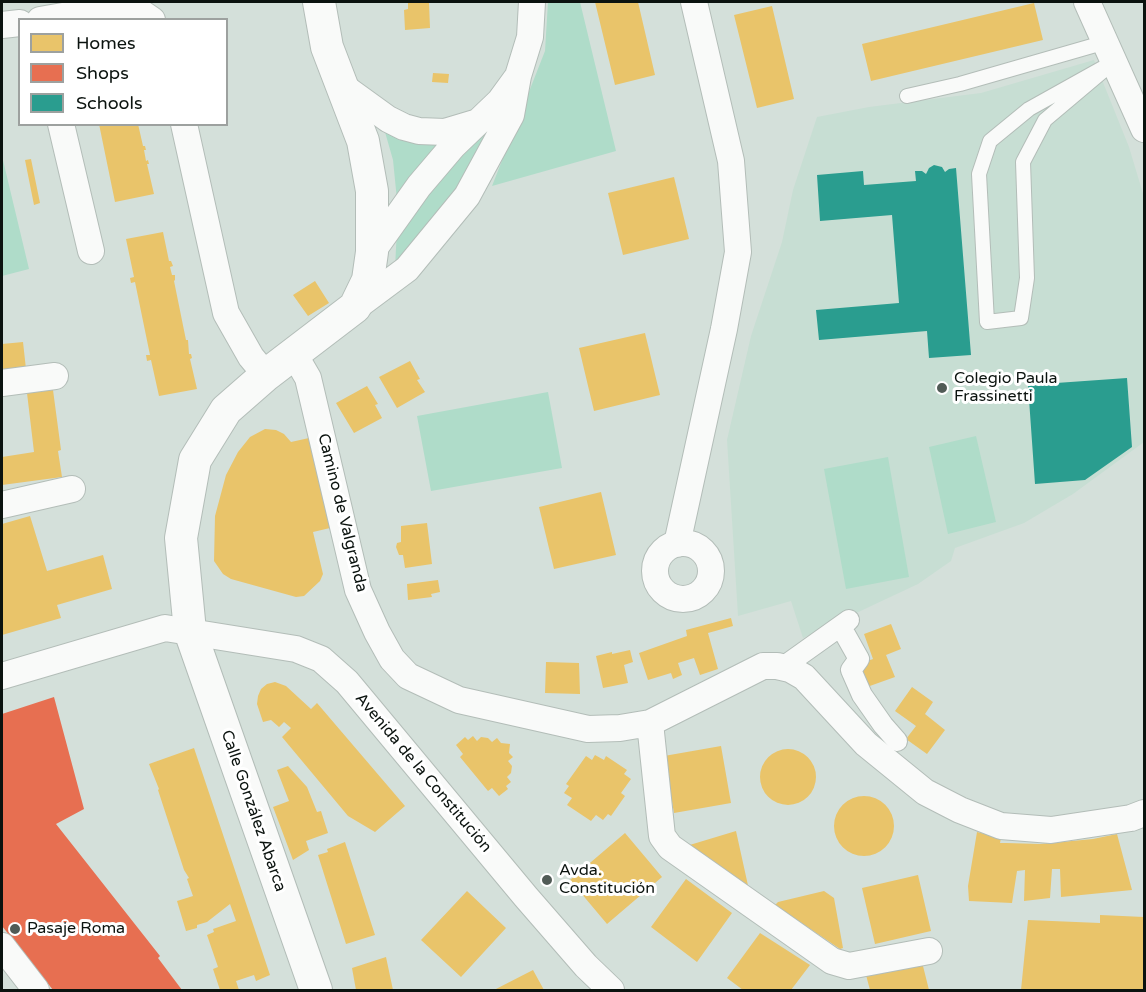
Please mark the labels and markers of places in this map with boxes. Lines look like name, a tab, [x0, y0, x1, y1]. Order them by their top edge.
place label: Colegio Paula Frassinetti	[954, 369, 1058, 407]
marker: Colegio Paula Frassinetti	[935, 381, 949, 395]
place label: Avda. Constitución	[559, 861, 655, 899]
marker: Avda. Constitución	[540, 873, 554, 887]
place label: Pasaje Roma	[27, 919, 125, 939]
marker: Pasaje Roma	[8, 922, 22, 936]

